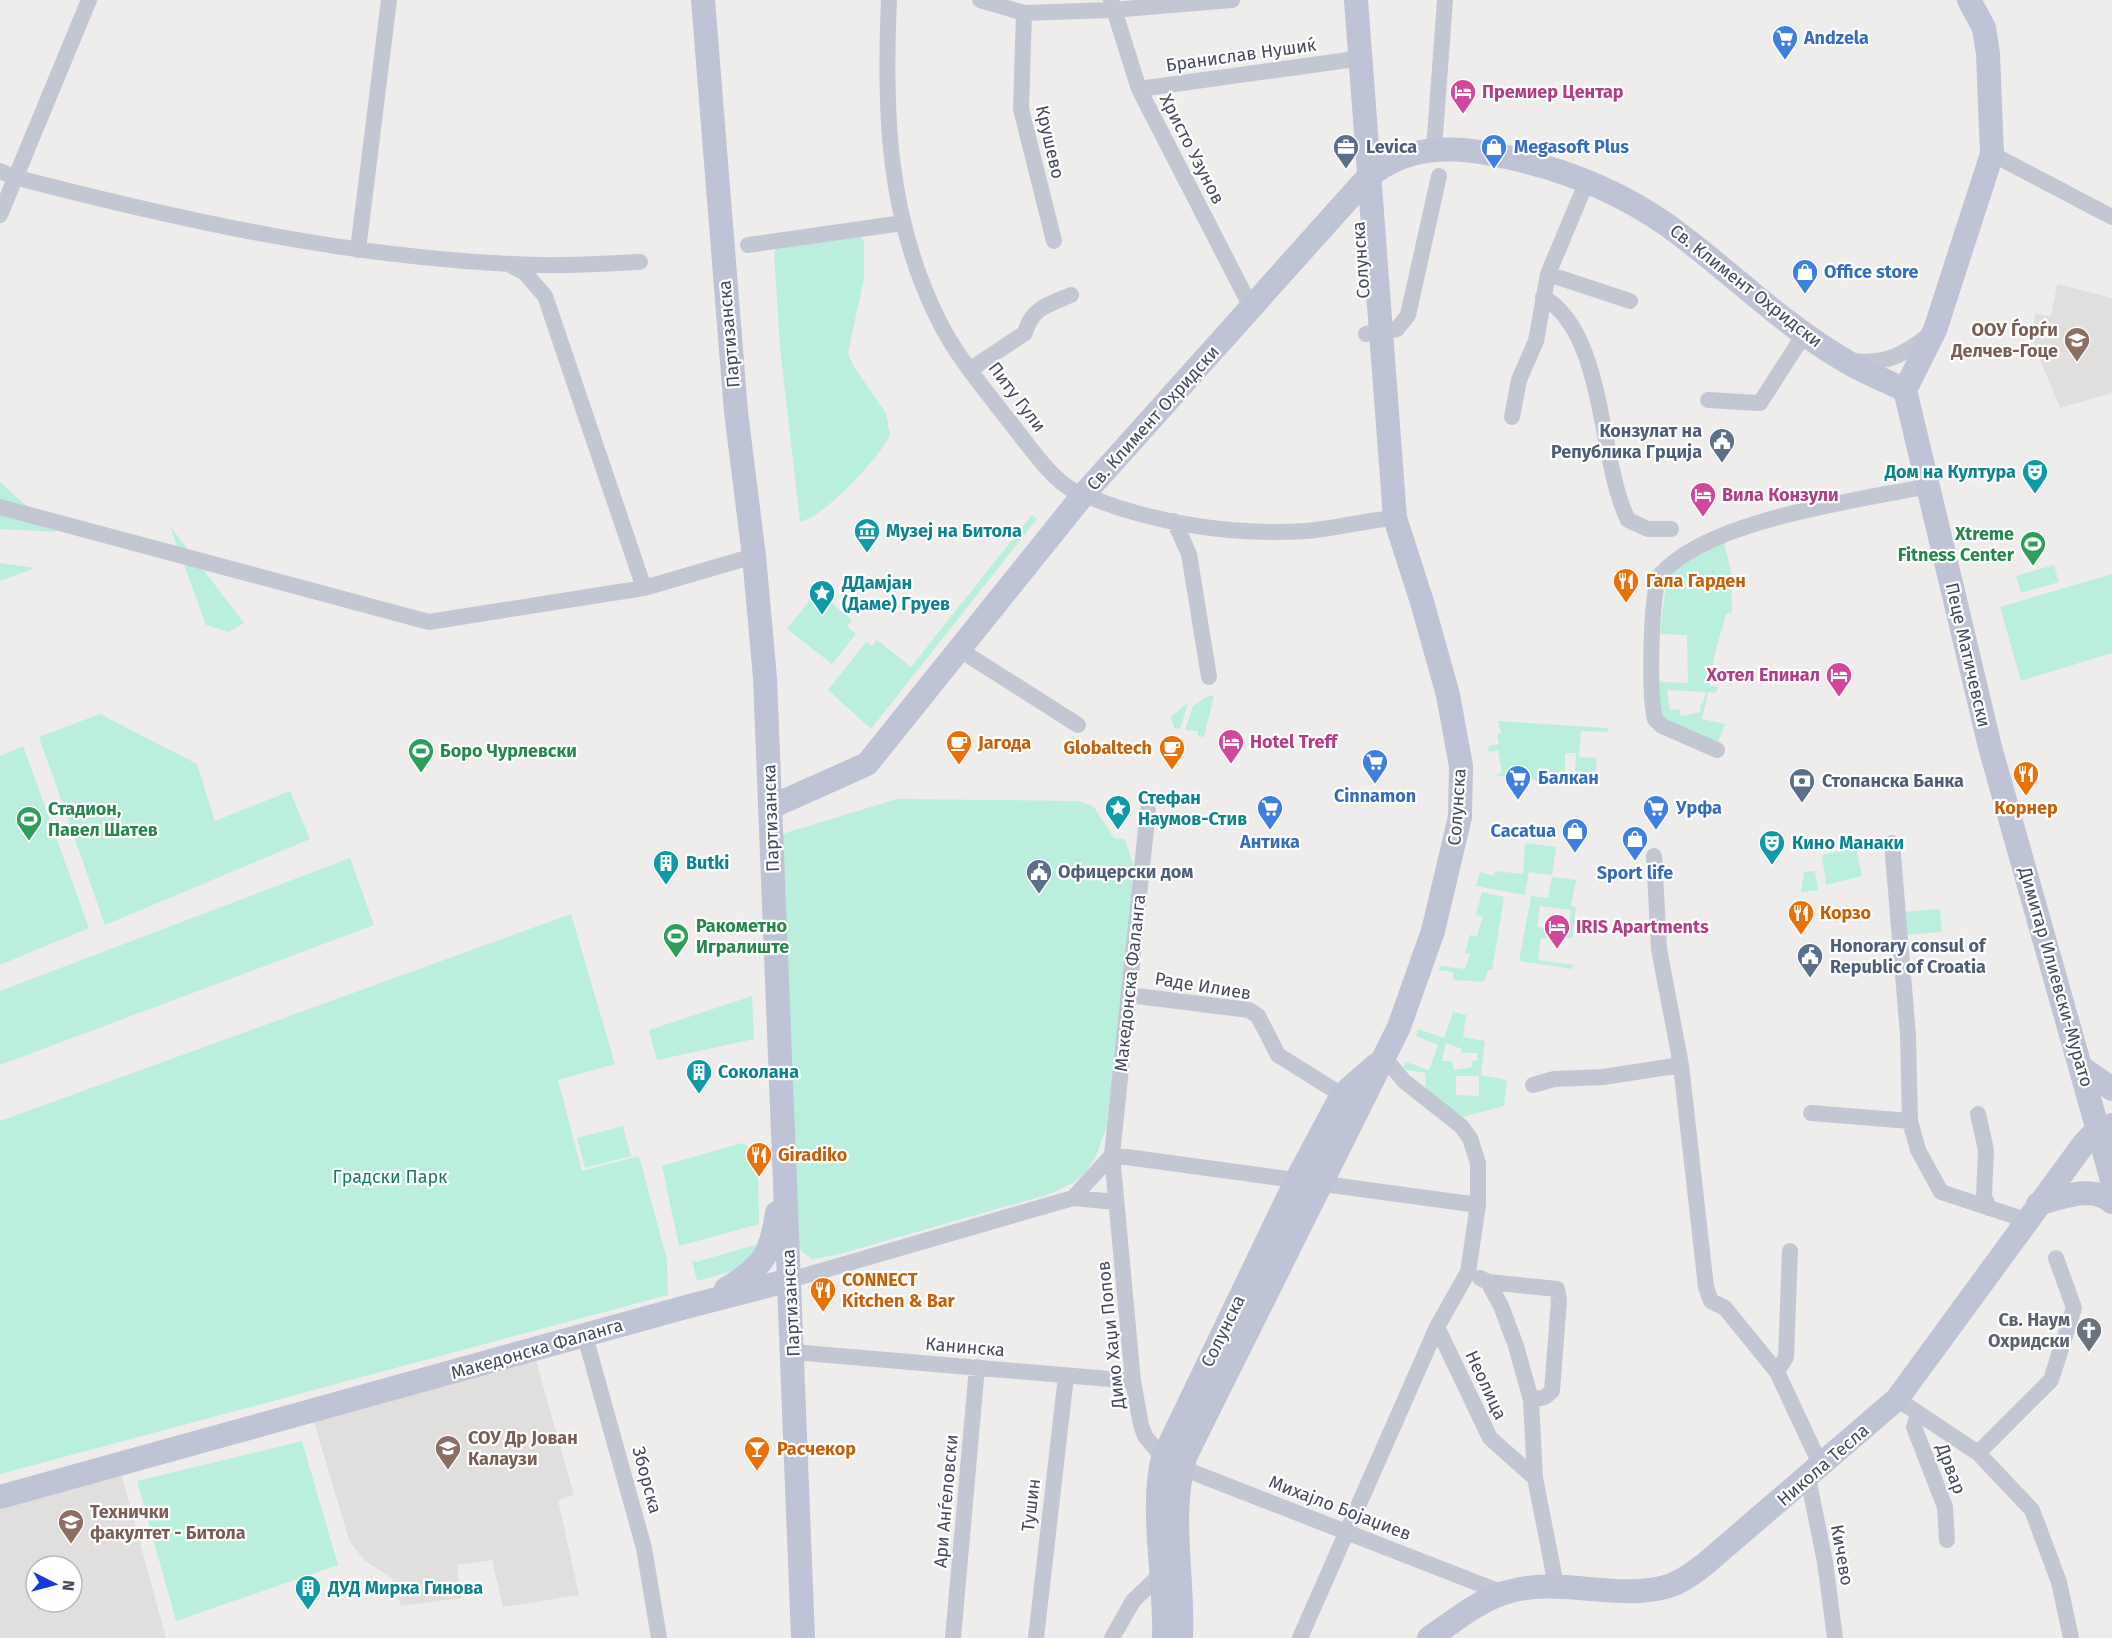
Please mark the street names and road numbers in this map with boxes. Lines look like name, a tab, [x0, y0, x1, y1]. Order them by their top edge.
street label: Бранислав Нушиќ	[1164, 33, 1318, 76]
street label: Христо Узунов	[1155, 90, 1229, 208]
street label: Крушево	[1031, 103, 1069, 181]
street label: Св. Климент Охридски	[1665, 220, 1827, 352]
street label: Солунска	[1347, 221, 1375, 299]
street label: Партизанска	[713, 279, 745, 389]
street label: Св. Климент Охридски	[1082, 341, 1224, 495]
street label: Питу Гули	[983, 358, 1051, 436]
street label: Пеце Матичевски	[1941, 581, 1995, 729]
street label: Партизанска	[758, 764, 784, 872]
street label: Солунска	[1443, 768, 1471, 846]
street label: Димитар Илиевски-Мурато	[2014, 864, 2098, 1089]
street label: Македонска Фаланга	[1110, 893, 1150, 1073]
street label: Раде Илиев	[1153, 968, 1253, 1004]
street label: Партизанска	[777, 1249, 805, 1357]
street label: Димо Хаџи Попов	[1092, 1260, 1130, 1411]
street label: Солунска	[1196, 1291, 1250, 1371]
street label: Македонска Фаланга	[448, 1314, 626, 1384]
street label: Канинска	[924, 1333, 1006, 1361]
street label: Неолица	[1460, 1347, 1512, 1423]
street label: Никола Тесла	[1773, 1419, 1873, 1511]
street label: Ари Анѓеловски	[929, 1433, 963, 1569]
street label: Дрвар	[1931, 1440, 1971, 1497]
street label: Зборска	[628, 1444, 666, 1516]
street label: Михајло Бојаџиев	[1266, 1471, 1414, 1545]
street label: Тушин	[1017, 1477, 1045, 1533]
street label: Кичево	[1826, 1523, 1858, 1587]

